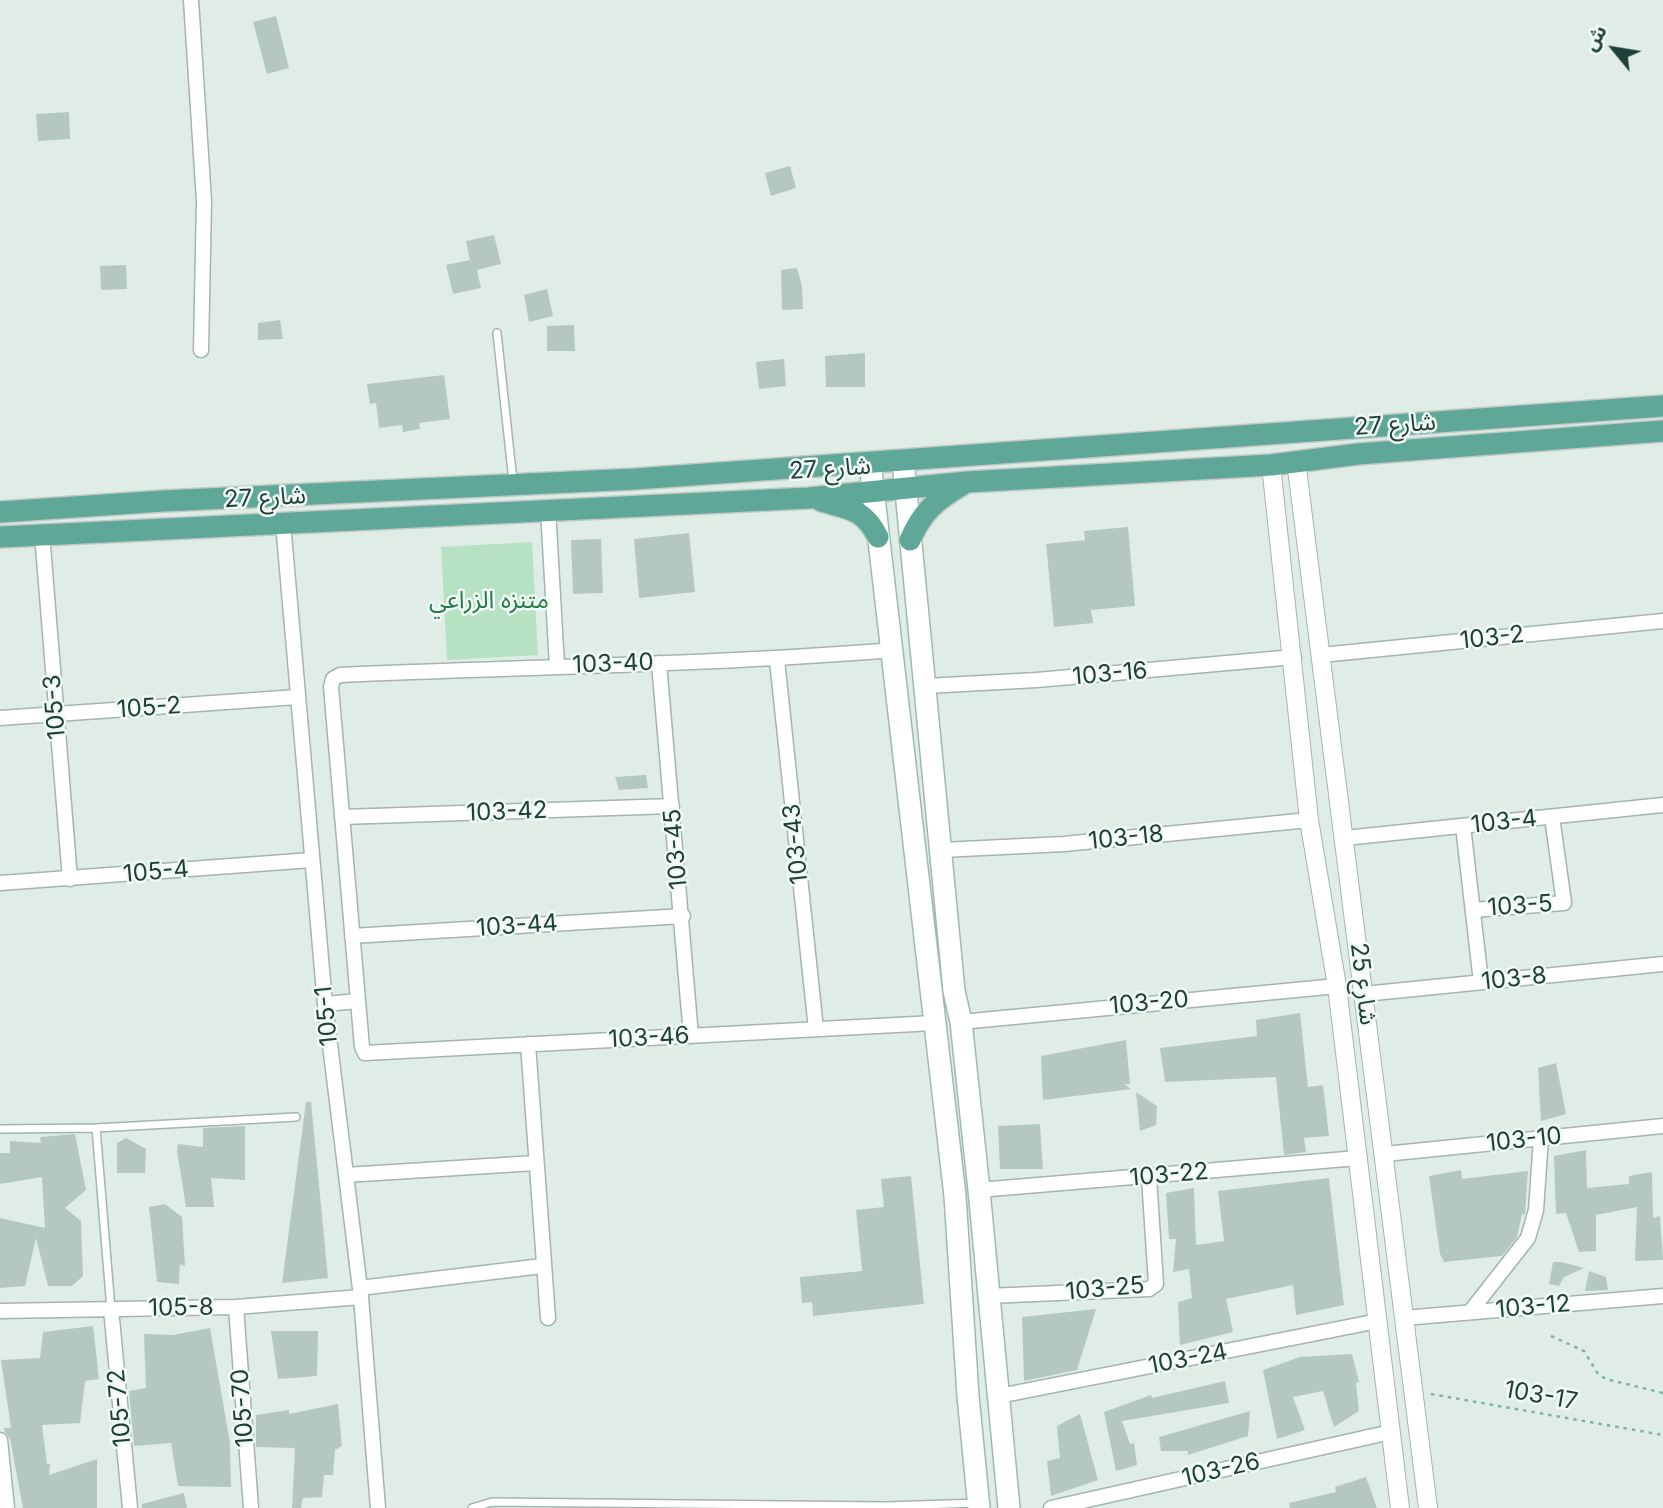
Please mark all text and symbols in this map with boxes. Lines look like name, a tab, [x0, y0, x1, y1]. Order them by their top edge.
north arrow	[1579, 14, 1649, 84]
text: ش	[1579, 21, 1612, 55]
street label: شارع 27	[1353, 408, 1437, 442]
street label: شارع 27	[788, 452, 872, 486]
street label: شارع 27	[223, 481, 307, 515]
park label: متنزه الزراعي	[429, 587, 549, 615]
street label: 103-2	[1458, 620, 1526, 656]
street label: 103-40	[572, 648, 654, 680]
street label: 103-16	[1071, 656, 1149, 692]
street label: 105-3	[38, 673, 72, 741]
street label: 105-2	[116, 691, 182, 725]
street label: 103-42	[466, 796, 548, 828]
street label: 103-43	[777, 802, 815, 886]
street label: 103-4	[1470, 804, 1538, 840]
street label: 103-45	[658, 807, 694, 891]
street label: 103-18	[1087, 820, 1165, 856]
street label: 105-4	[122, 855, 190, 889]
street label: 103-5	[1486, 889, 1554, 923]
street label: 103-44	[475, 909, 559, 943]
street label: شارع 25	[1344, 941, 1382, 1027]
street label: 103-8	[1480, 961, 1548, 997]
street label: 105-1	[310, 985, 344, 1047]
street label: 103-20	[1108, 985, 1190, 1021]
street label: 103-46	[608, 1021, 690, 1055]
street label: 103-10	[1485, 1122, 1563, 1158]
street label: 103-22	[1128, 1157, 1210, 1193]
street label: 103-25	[1064, 1271, 1146, 1307]
street label: 103-12	[1494, 1289, 1572, 1325]
street label: 105-8	[148, 1293, 214, 1323]
street label: 103-24	[1146, 1337, 1230, 1381]
street label: 105-72	[102, 1368, 138, 1448]
street label: 105-70	[226, 1368, 260, 1448]
street label: 103-17	[1502, 1375, 1580, 1417]
street label: 103-26	[1179, 1447, 1263, 1493]

